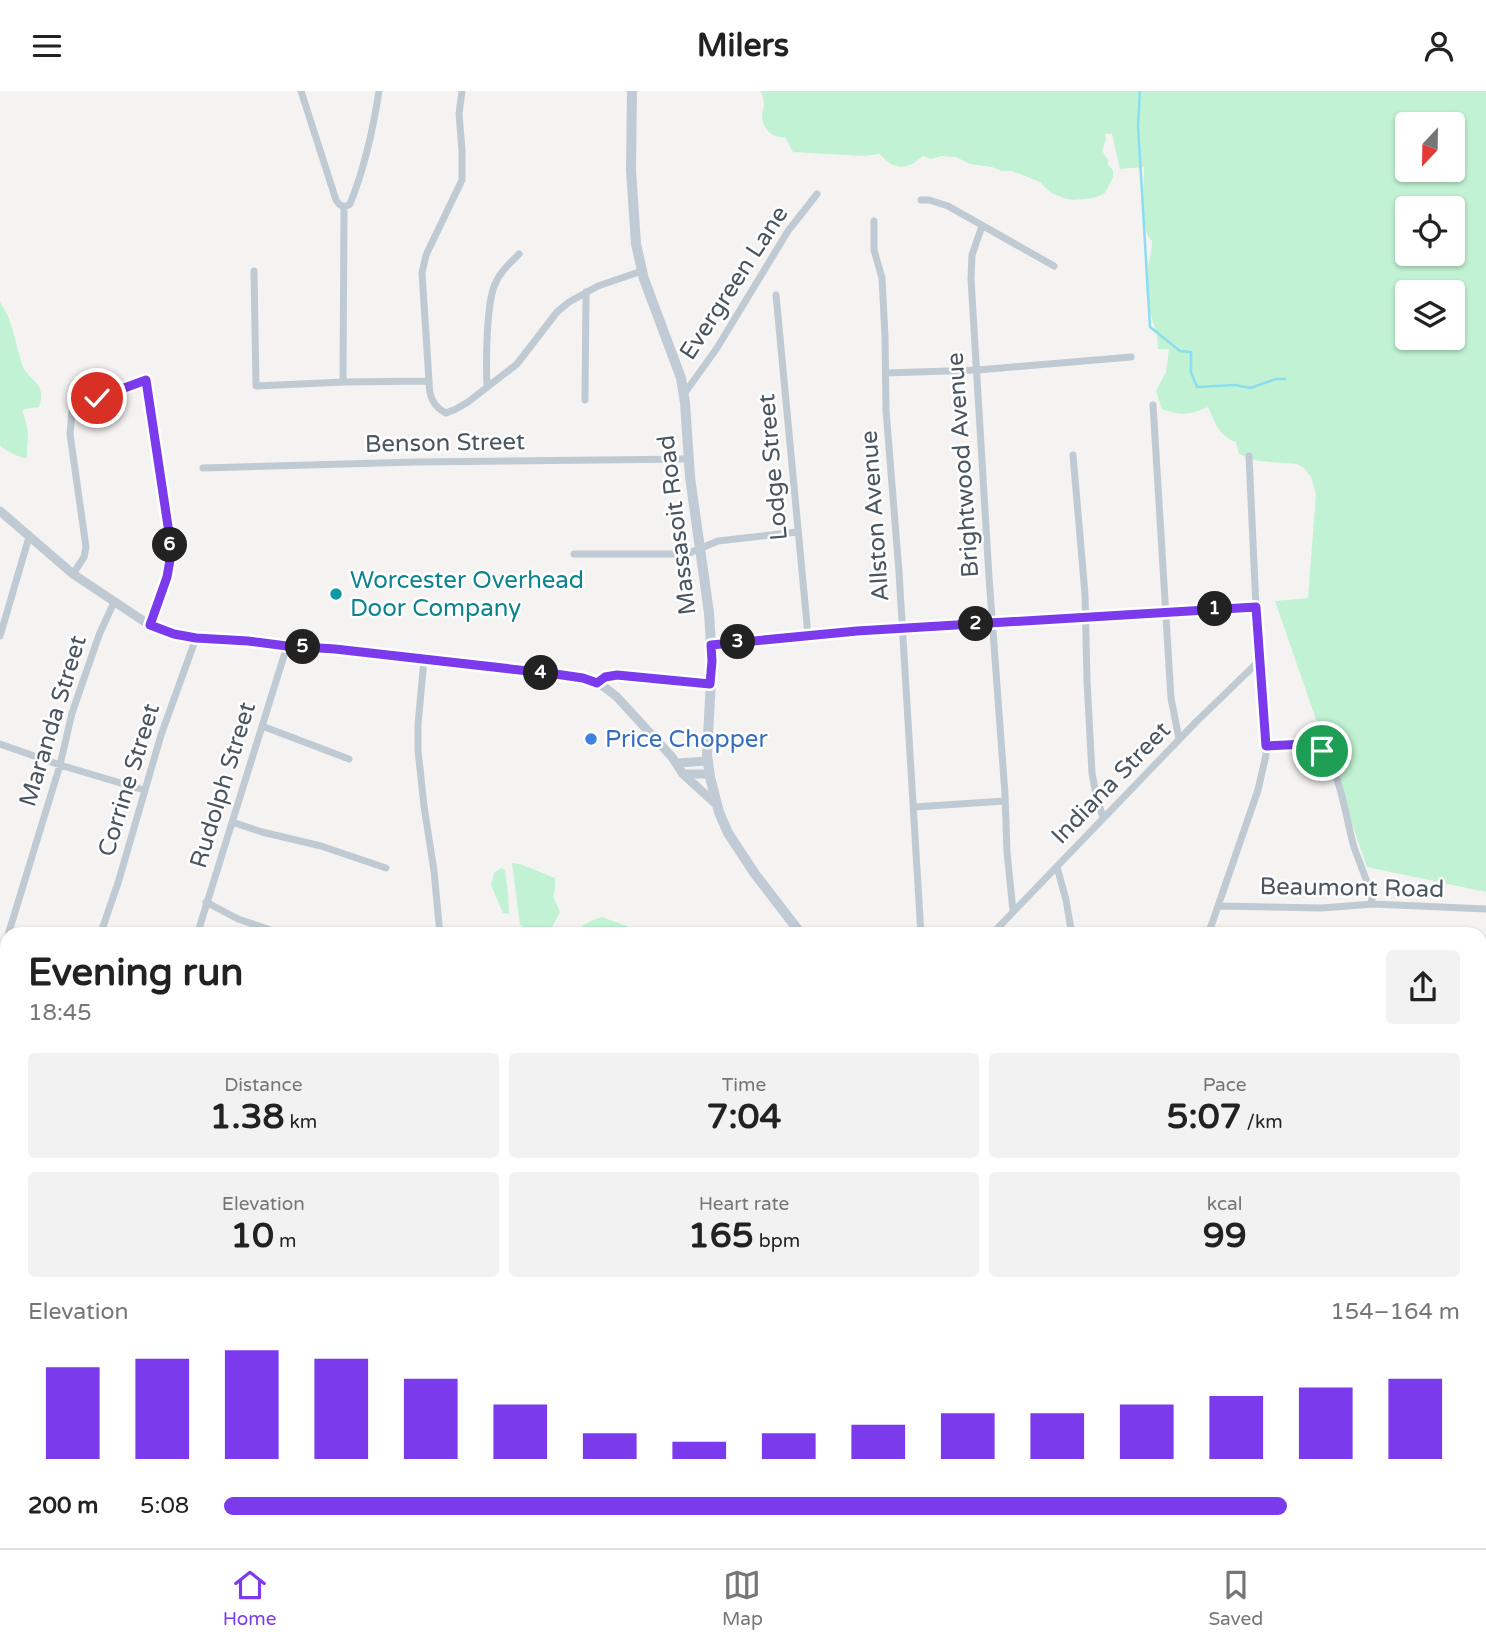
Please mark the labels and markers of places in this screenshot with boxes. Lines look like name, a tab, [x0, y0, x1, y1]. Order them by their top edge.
pin	[67, 368, 127, 428]
pin: 6	[152, 527, 188, 563]
place label: Worcester Overhead Door Company	[350, 566, 584, 623]
marker: Worcester Overhead Door Company	[328, 586, 344, 602]
pin: 1	[1198, 591, 1232, 627]
pin: 2	[958, 607, 993, 641]
pin: 3	[720, 625, 756, 659]
pin: 5	[286, 629, 320, 665]
pin: 4	[524, 655, 558, 691]
pin	[1292, 721, 1352, 781]
place label: Price Chopper	[605, 725, 768, 754]
marker: Price Chopper	[583, 731, 599, 747]

